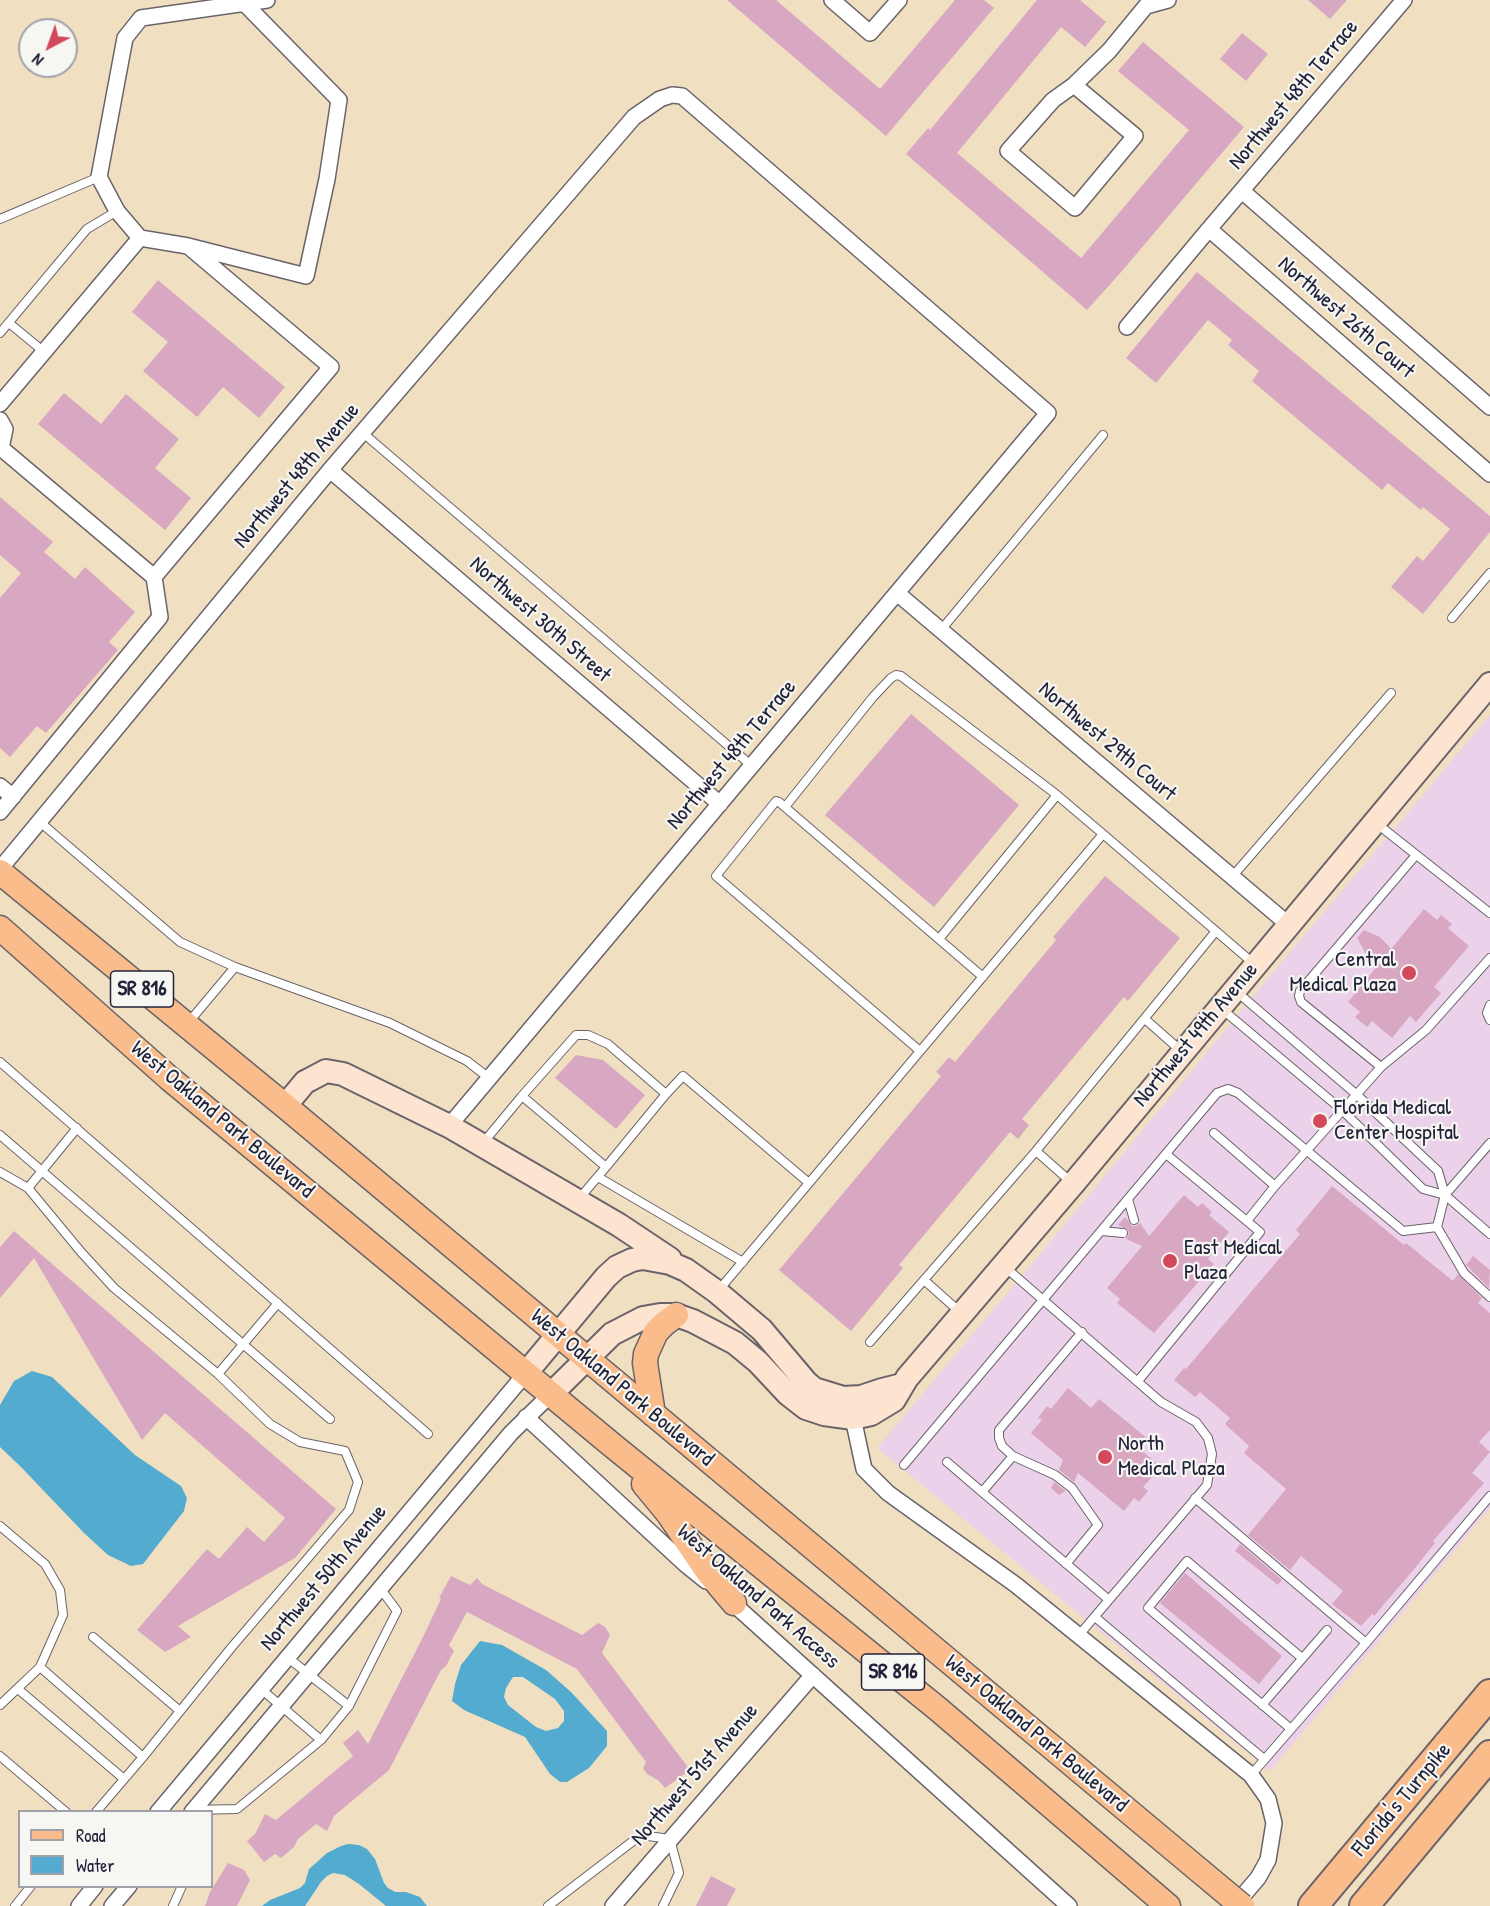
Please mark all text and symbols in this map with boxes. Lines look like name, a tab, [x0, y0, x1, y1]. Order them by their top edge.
street label: Northwest 48th Terrace	[1224, 15, 1364, 175]
north arrow	[18, 18, 78, 78]
text: N	[27, 49, 48, 71]
street label: Northwest 26th Court	[1272, 251, 1420, 385]
street label: Northwest 48th Avenue	[229, 398, 365, 554]
street label: Northwest 30th Street	[464, 551, 616, 689]
street label: Northwest 48th Terrace	[662, 675, 802, 835]
street label: Northwest 29th Court	[1033, 677, 1181, 807]
place label: Central Medical Plaza	[1289, 947, 1396, 998]
street label: Northwest 49th Avenue	[1128, 958, 1264, 1112]
marker: Central Medical Plaza	[1400, 964, 1418, 982]
road number: SR 816	[110, 971, 174, 1007]
street label: West Oakland Park Boulevard	[125, 1036, 319, 1204]
place label: Florida Medical Center Hospital	[1334, 1095, 1459, 1146]
marker: Florida Medical Center Hospital	[1311, 1112, 1329, 1130]
place label: East Medical Plaza	[1184, 1235, 1282, 1286]
marker: East Medical Plaza	[1161, 1252, 1179, 1270]
street label: West Oakland Park Boulevard	[525, 1304, 719, 1472]
place label: North Medical Plaza	[1118, 1431, 1225, 1482]
marker: North Medical Plaza	[1096, 1448, 1114, 1466]
street label: Northwest 50th Avenue	[255, 1500, 393, 1656]
street label: West Oakland Park Access	[671, 1519, 845, 1675]
street label: West Oakland Park Boulevard	[939, 1650, 1133, 1818]
road number: SR 816	[862, 1654, 924, 1690]
street label: Northwest 51st Avenue	[626, 1698, 764, 1852]
street label: Florida's Turnpike	[1347, 1738, 1457, 1862]
legend	[18, 1810, 213, 1888]
text: Road	[76, 1823, 106, 1848]
text: Water	[76, 1853, 114, 1878]

